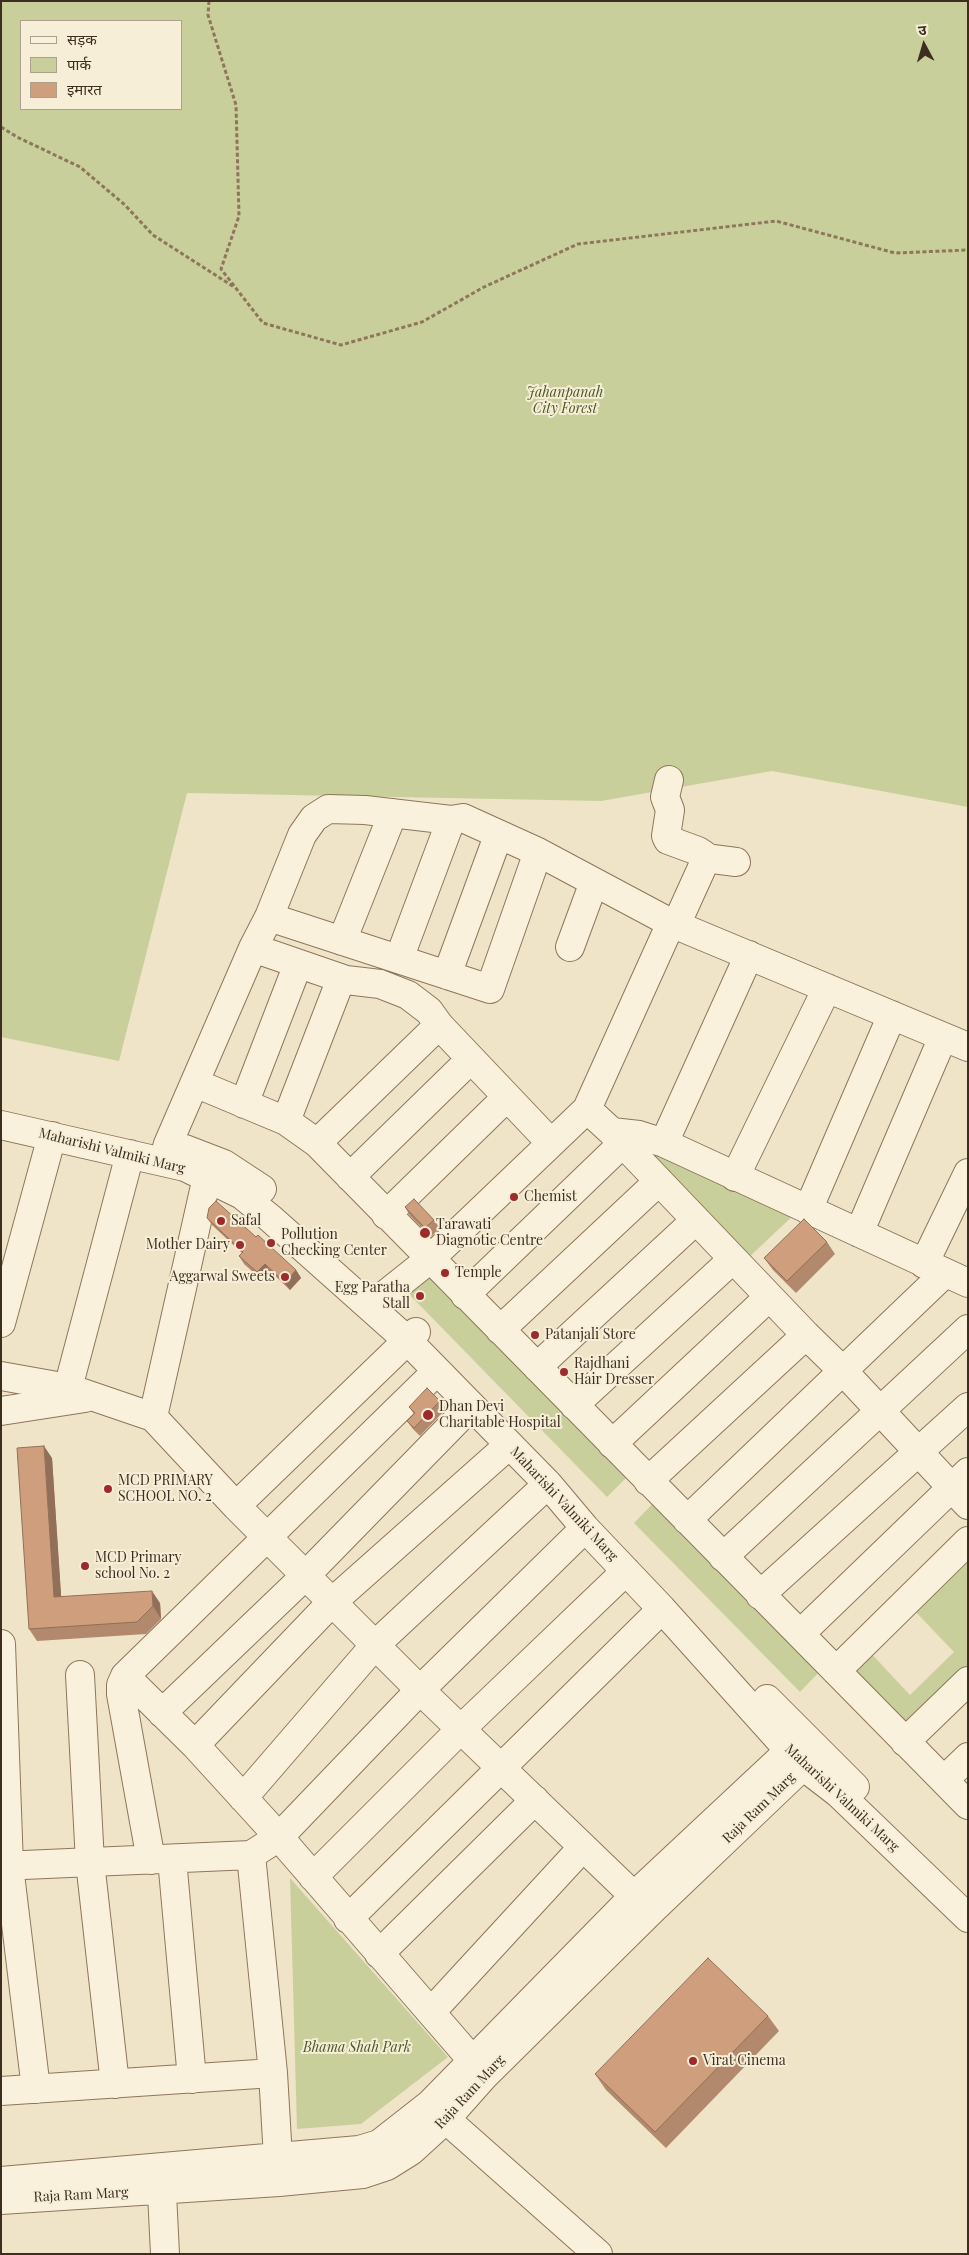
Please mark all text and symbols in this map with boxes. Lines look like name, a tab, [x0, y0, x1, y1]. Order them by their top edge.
legend	[20, 20, 182, 110]
north arrow	[899, 20, 949, 70]
text: उ	[917, 20, 927, 39]
text: सड़क	[67, 29, 97, 49]
text: पार्क	[67, 54, 91, 74]
text: इमारत	[67, 79, 102, 99]
park label: Jahanpanah City Forest	[527, 385, 603, 418]
street label: Maharishi Valmiki Marg	[37, 1125, 187, 1177]
place label: Chemist	[524, 1189, 577, 1205]
marker: Chemist	[508, 1191, 520, 1203]
place label: Safal	[231, 1213, 261, 1229]
marker: Safal	[215, 1215, 227, 1227]
place label: Tarawati Diagnotic Centre	[436, 1217, 543, 1250]
marker: Tarawati Diagnotic Centre	[418, 1226, 432, 1240]
place label: Pollution Checking Center	[281, 1227, 387, 1260]
place label: Mother Dairy	[146, 1237, 230, 1253]
marker: Pollution Checking Center	[265, 1237, 277, 1249]
marker: Mother Dairy	[234, 1239, 246, 1251]
place label: Temple	[455, 1265, 502, 1281]
marker: Temple	[439, 1267, 451, 1279]
place label: Aggarwal Sweets	[170, 1269, 275, 1285]
marker: Aggarwal Sweets	[279, 1271, 291, 1283]
place label: Egg Paratha Stall	[335, 1280, 410, 1312]
marker: Egg Paratha Stall	[414, 1290, 426, 1302]
place label: Patanjali Store	[545, 1327, 636, 1343]
marker: Patanjali Store	[529, 1329, 541, 1341]
place label: Rajdhani Hair Dresser	[574, 1356, 654, 1388]
marker: Rajdhani Hair Dresser	[558, 1366, 570, 1378]
place label: Dhan Devi Charitable Hospital	[439, 1399, 561, 1431]
marker: Dhan Devi Charitable Hospital	[421, 1408, 435, 1422]
street label: Maharishi Valmiki Marg	[507, 1443, 621, 1565]
place label: MCD PRIMARY SCHOOL NO. 2	[118, 1473, 213, 1505]
marker: MCD PRIMARY SCHOOL NO. 2	[102, 1483, 114, 1495]
place label: MCD Primary school No. 2	[95, 1550, 182, 1582]
marker: MCD Primary school No. 2	[79, 1560, 91, 1572]
street label: Maharishi Valmiki Marg	[781, 1741, 903, 1855]
street label: Raja Ram Marg	[719, 1769, 799, 1847]
park label: Bhama Shah Park	[303, 2040, 411, 2056]
street label: Raja Ram Marg	[431, 2052, 509, 2132]
place label: Virat Cinema	[703, 2053, 786, 2069]
marker: Virat Cinema	[687, 2055, 699, 2067]
street label: Raja Ram Marg	[33, 2184, 129, 2206]

